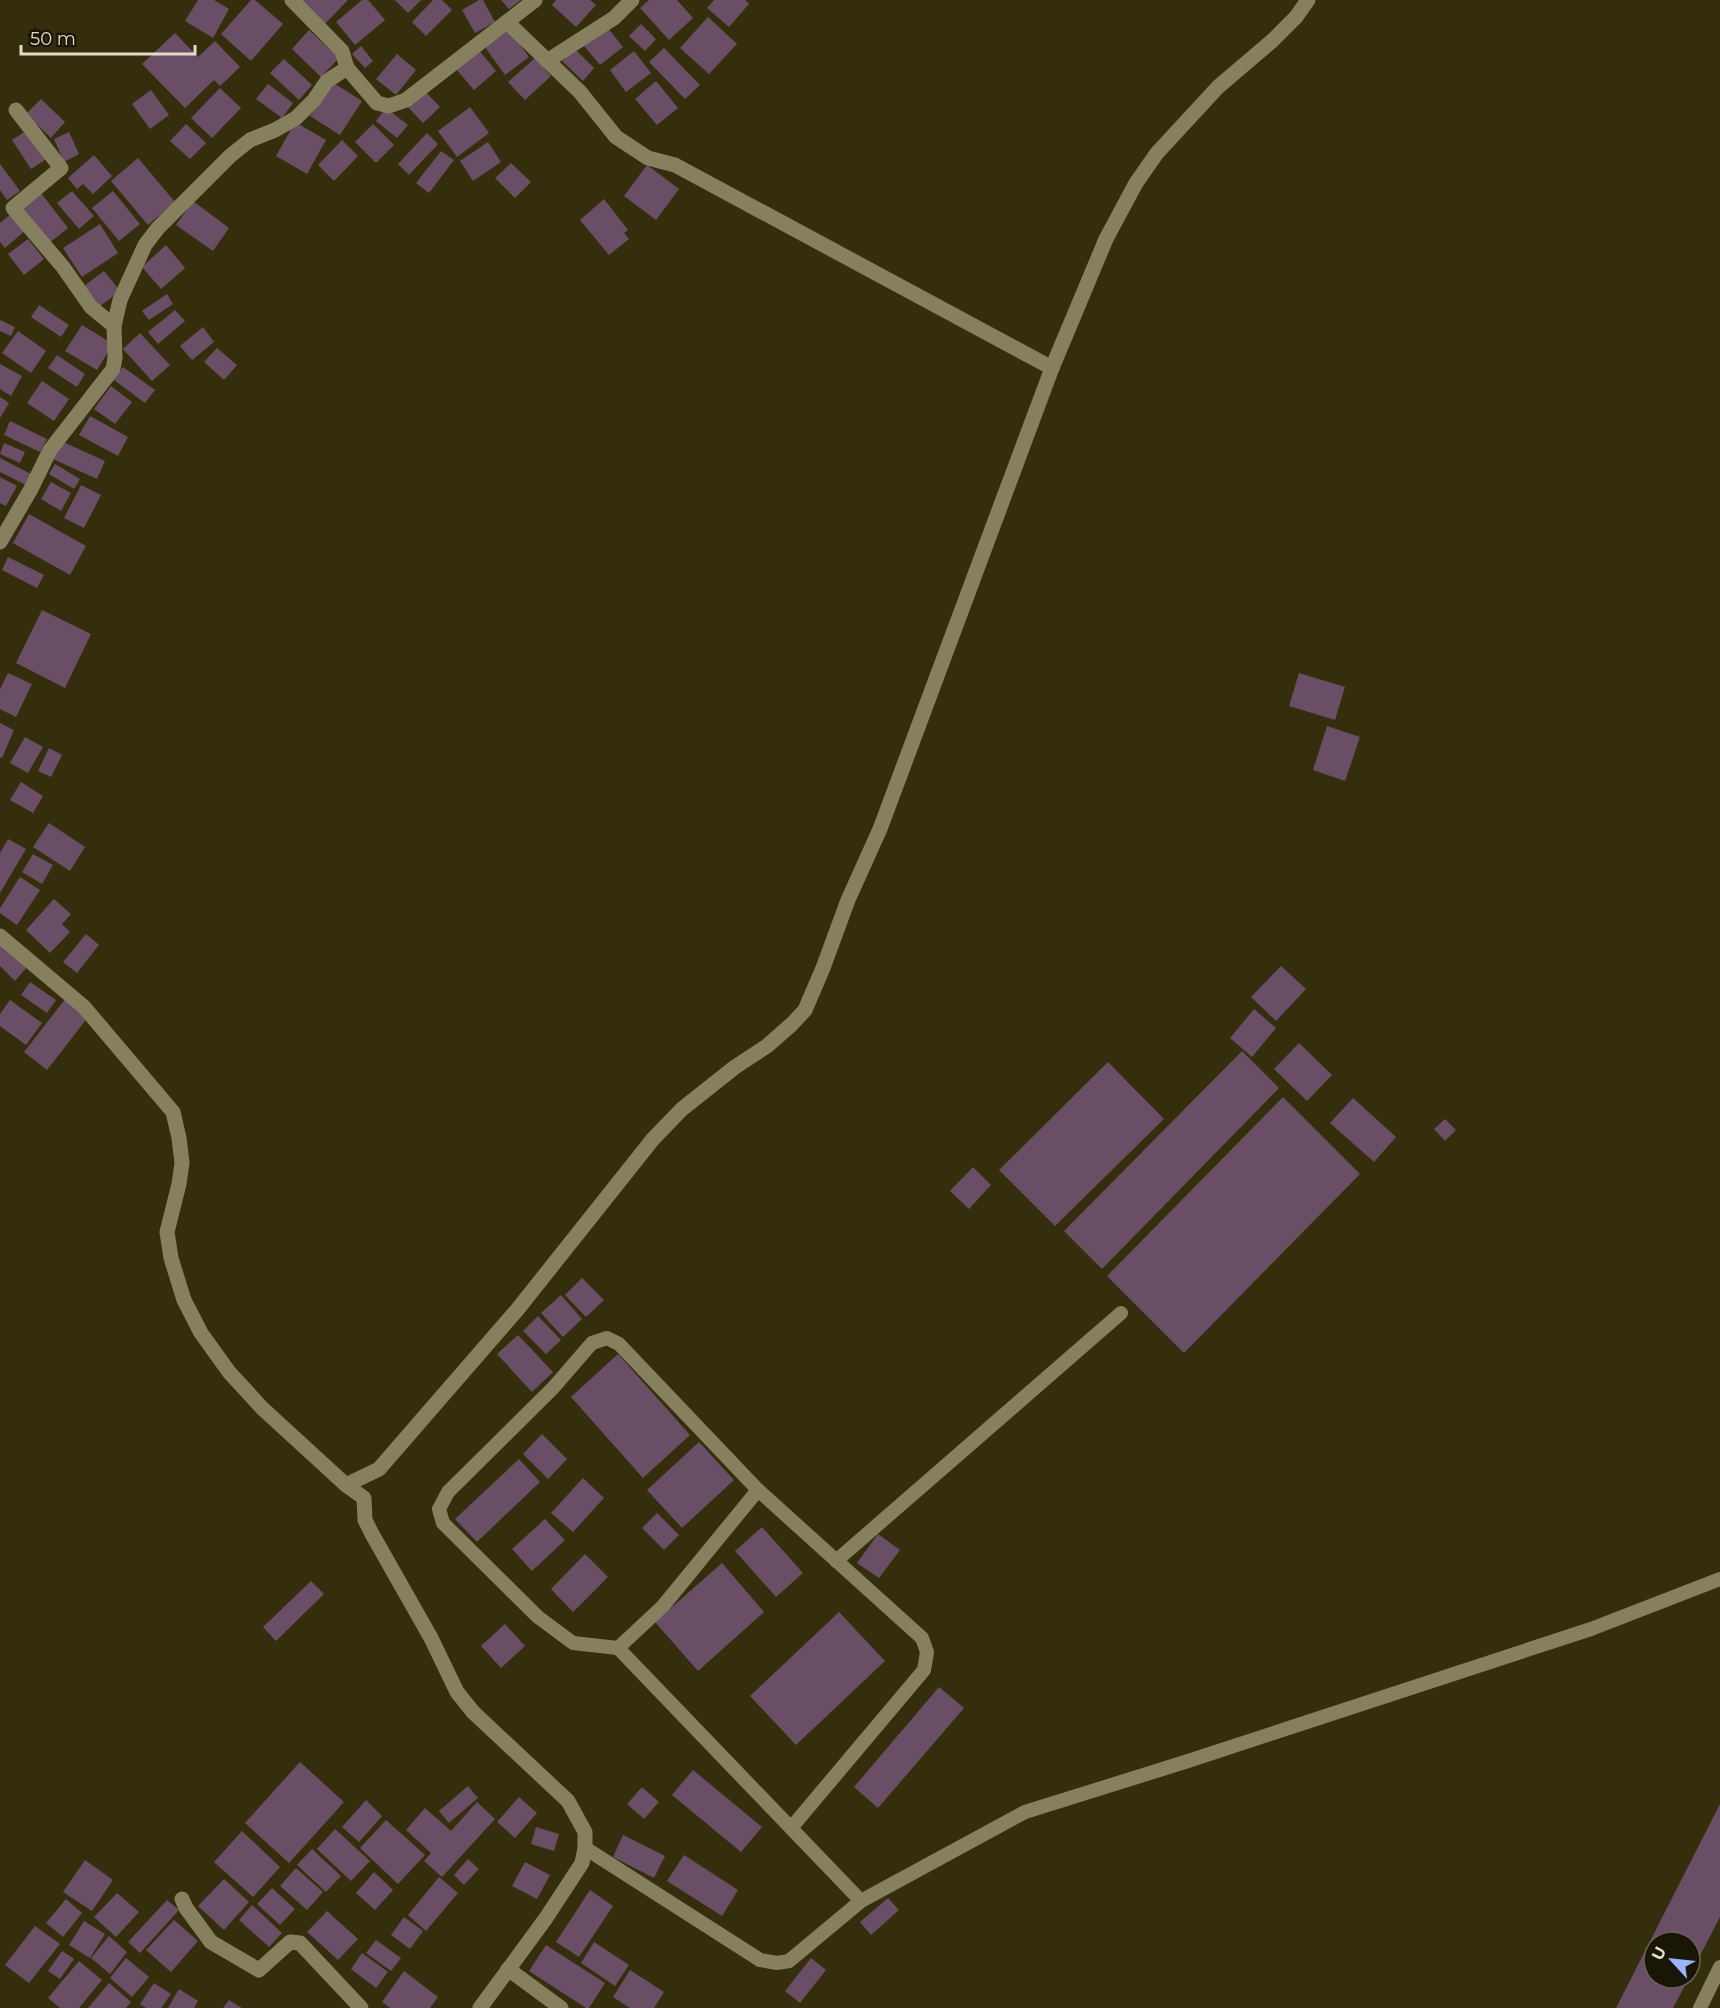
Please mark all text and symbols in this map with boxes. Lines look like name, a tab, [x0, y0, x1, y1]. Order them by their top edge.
scale bar	[21, 18, 195, 56]
text: 50 m	[30, 28, 76, 50]
north arrow	[1642, 1930, 1702, 1990]
text: U	[1648, 1943, 1670, 1963]

